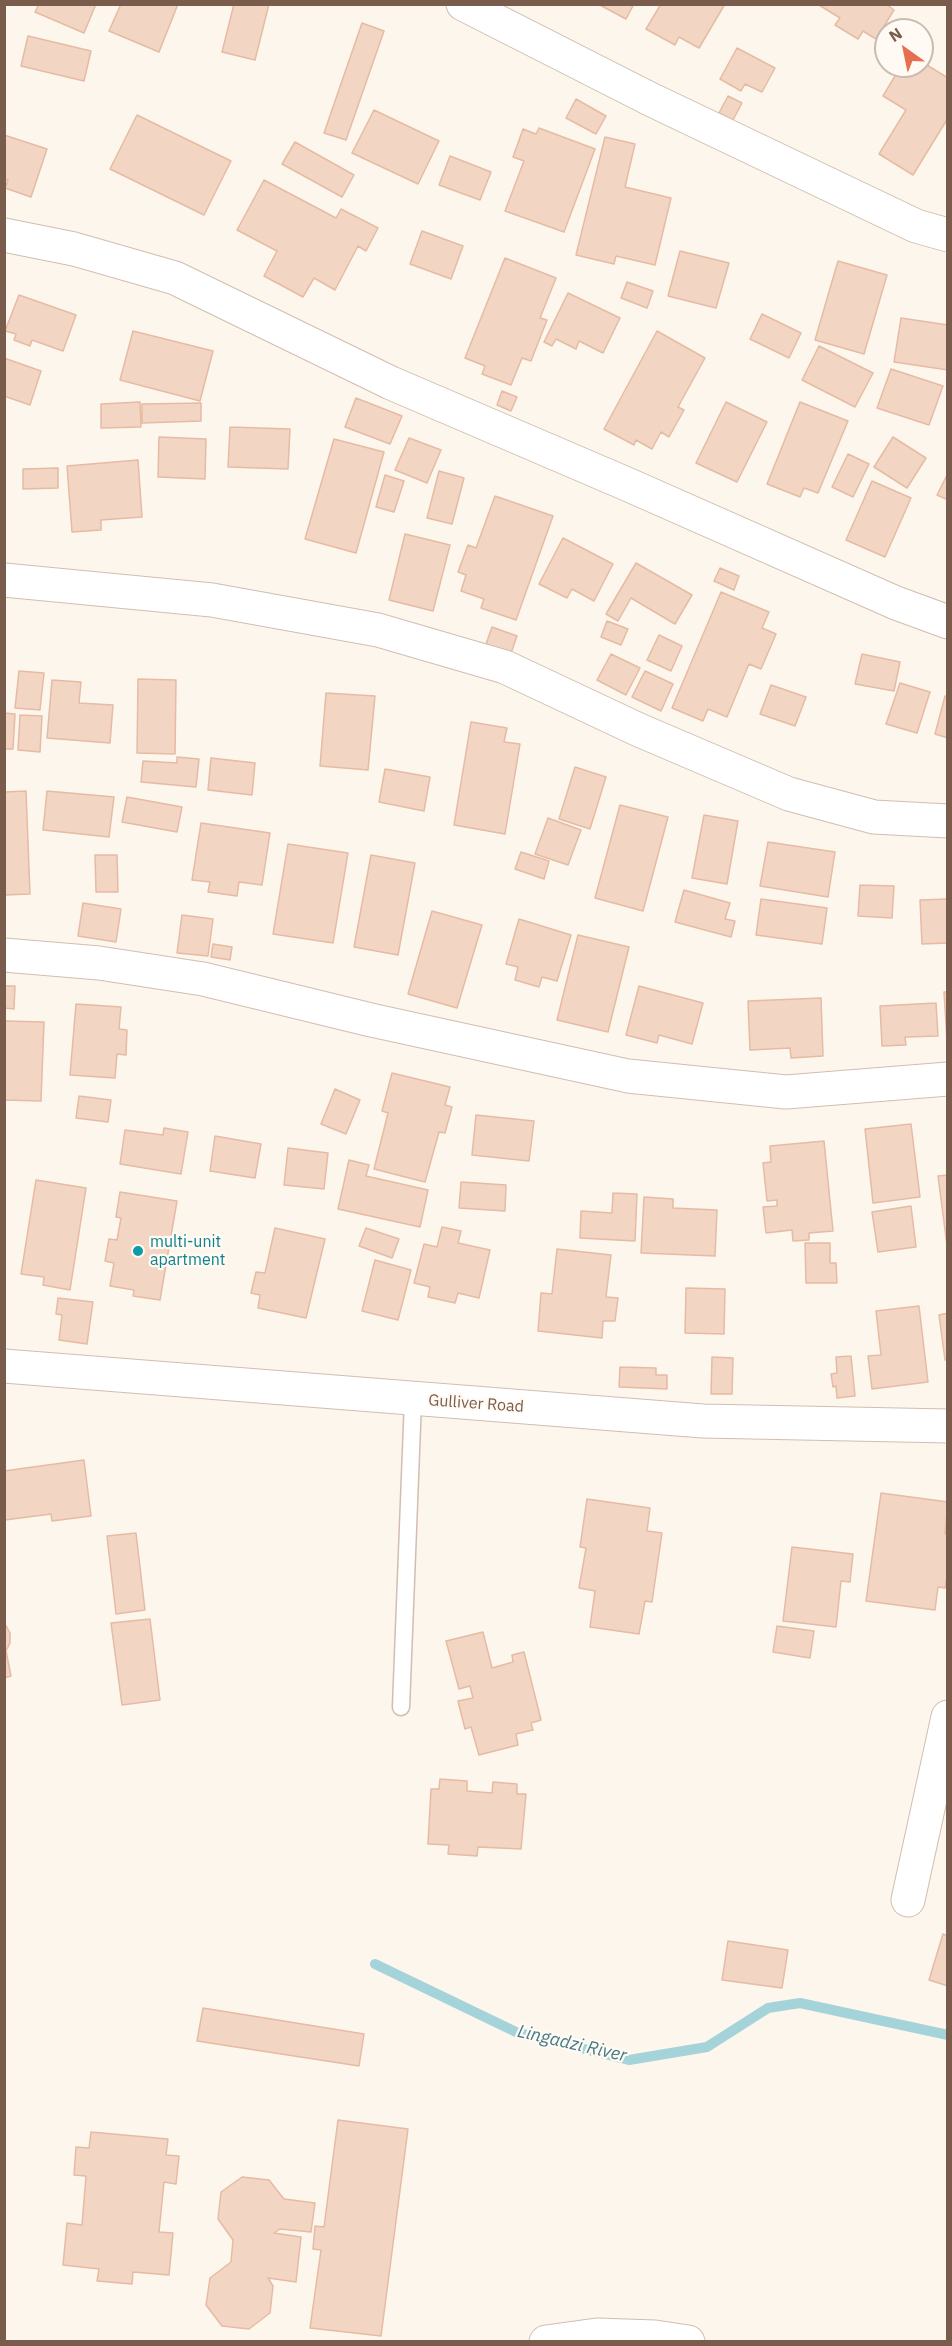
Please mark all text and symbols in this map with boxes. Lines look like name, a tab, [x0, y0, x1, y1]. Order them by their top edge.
north arrow	[874, 18, 934, 78]
text: N	[885, 23, 906, 46]
place label: multi-unit apartment	[150, 1232, 225, 1270]
marker: multi-unit apartment	[131, 1244, 145, 1258]
street label: Gulliver Road	[428, 1391, 524, 1417]
water label: Lingadzi River	[515, 2021, 629, 2067]

